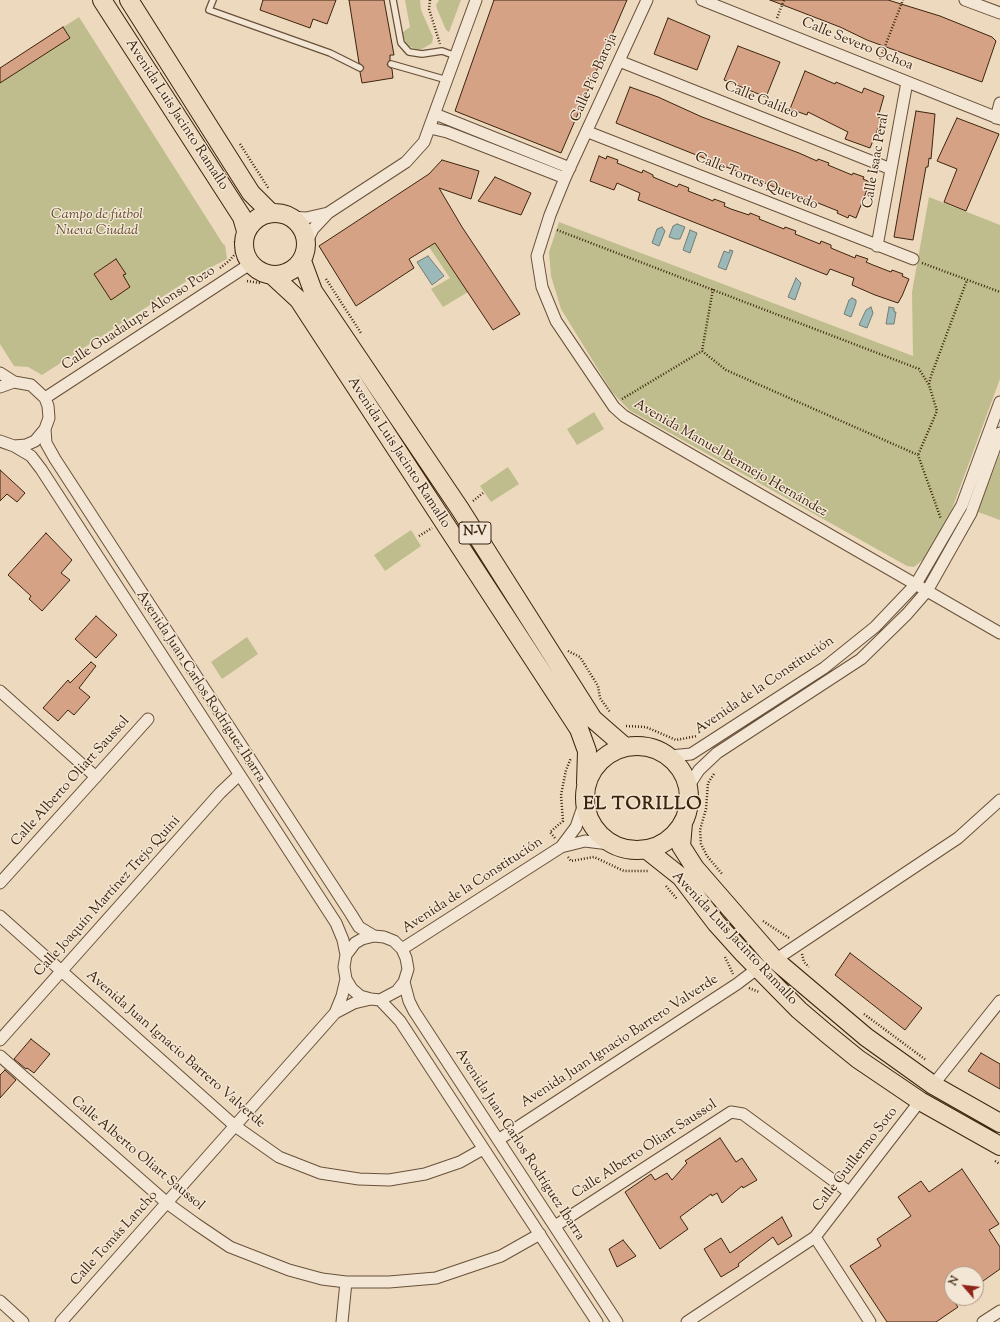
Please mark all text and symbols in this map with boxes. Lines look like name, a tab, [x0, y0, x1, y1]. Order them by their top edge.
street label: Calle Severo Ochoa	[799, 15, 915, 75]
street label: Calle Pío Baroja	[568, 31, 622, 125]
street label: Avenida Luis Jacinto Ramallo	[121, 36, 231, 194]
street label: Calle Galileo	[721, 79, 801, 123]
street label: Calle Isaac Peral	[860, 112, 894, 210]
street label: Calle Torres Quevedo	[692, 150, 820, 214]
park label: Campo de fútbol Nueva Ciudad	[51, 208, 143, 240]
street label: Calle Guadalupe Alonso Pozo	[59, 263, 219, 375]
street label: Avenida Luis Jacinto Ramallo	[343, 374, 453, 532]
street label: Avenida Manuel Bermejo Hernández	[630, 397, 830, 521]
road number: N-V	[459, 522, 491, 544]
street label: Avenida Juan Carlos Rodríguez Ibarra	[132, 588, 268, 786]
street label: Avenida de la Constitución	[692, 633, 838, 739]
street label: Calle Alberto Oliart Saussol	[8, 714, 134, 850]
district label: EL TORILLO	[583, 795, 703, 817]
street label: Calle Joaquín Martínez Trejo Quini	[31, 813, 185, 981]
street label: Avenida de la Constitución	[400, 834, 546, 938]
street label: Avenida Luis Jacinto Ramallo	[668, 869, 800, 1009]
street label: Avenida Juan Ignacio Barrero Valverde	[82, 968, 268, 1132]
street label: Avenida Juan Ignacio Barrero Valverde	[518, 972, 722, 1112]
street label: Avenida Juan Carlos Rodríguez Ibarra	[451, 1046, 587, 1244]
street label: Calle Alberto Oliart Saussol	[67, 1093, 207, 1215]
street label: Calle Alberto Oliart Saussol	[569, 1097, 721, 1203]
street label: Calle Guillermo Soto	[810, 1104, 902, 1216]
street label: Calle Tomás Lancho	[68, 1188, 162, 1290]
north arrow	[944, 1266, 984, 1306]
text: N	[945, 1273, 963, 1288]

